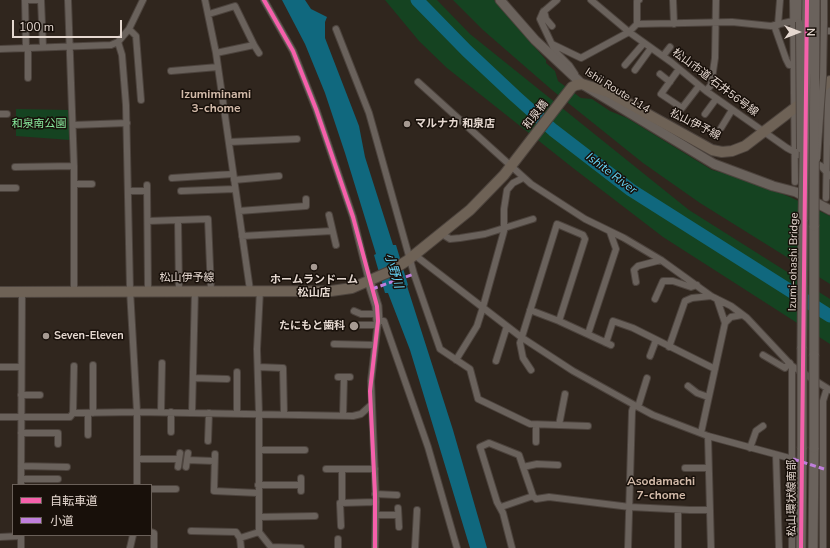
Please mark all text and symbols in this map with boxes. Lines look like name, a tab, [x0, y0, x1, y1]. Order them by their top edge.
scale bar	[14, 12, 124, 38]
north arrow	[778, 12, 818, 52]
text: 100 m	[19, 19, 54, 35]
text: N	[803, 28, 818, 36]
street label: 松山市道 石井56号線	[669, 46, 761, 120]
street label: Ishii Route 114	[582, 66, 652, 116]
district label: Izumiminami 3-chome	[181, 88, 251, 116]
street label: 和泉橋	[521, 98, 551, 132]
street label: 松山伊予線	[668, 107, 722, 143]
park label: 和泉南公園	[12, 117, 66, 131]
place label: マルナカ 和泉店	[415, 117, 495, 131]
marker: マルナカ 和泉店	[402, 119, 412, 129]
water label: Ishite River	[583, 150, 639, 198]
street label: Izumi-ohashi Bridge	[787, 213, 801, 311]
water label: 小野川	[381, 252, 405, 290]
marker: ホームランドーム 松山店	[309, 262, 319, 272]
street label: 松山伊予線	[160, 271, 214, 285]
place label: ホームランドーム 松山店	[270, 273, 358, 299]
place label: たにもと歯科	[279, 319, 345, 333]
marker: たにもと歯科	[348, 320, 360, 332]
place label: Seven-Eleven	[54, 329, 124, 343]
marker: Seven-Eleven	[41, 331, 51, 341]
street label: 松山環状線南部	[785, 460, 799, 536]
district label: Asodamachi 7-chome	[627, 475, 695, 503]
legend	[12, 484, 152, 536]
text: 自転車道	[50, 493, 98, 509]
text: 小道	[50, 513, 74, 529]

